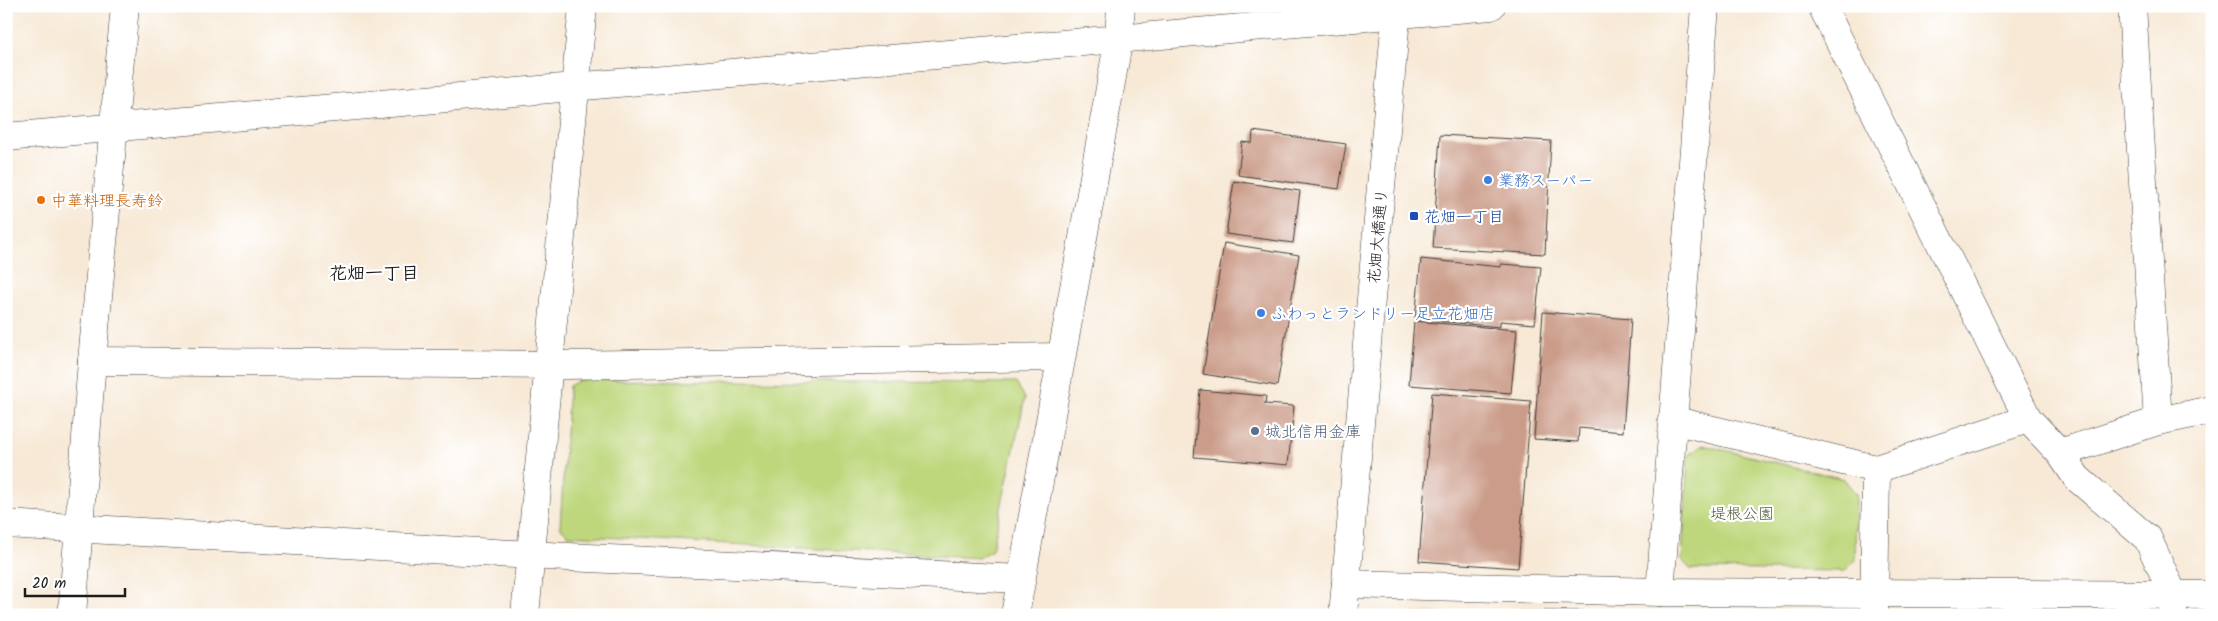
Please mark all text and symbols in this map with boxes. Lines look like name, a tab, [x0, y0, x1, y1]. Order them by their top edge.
place label: 業務スーパー	[1498, 169, 1593, 194]
marker: 業務スーパー	[1482, 174, 1494, 186]
street label: 花畑大橋通り	[1362, 187, 1395, 285]
place label: 中華料理長寿鈴	[51, 189, 163, 214]
marker: 中華料理長寿鈴	[35, 194, 47, 206]
place label: 花畑一丁目	[1424, 205, 1504, 230]
marker: 花畑一丁目	[1408, 210, 1420, 222]
district label: 花畑一丁目	[329, 260, 419, 289]
place label: ふわっとランドリー足立花畑店	[1271, 302, 1495, 327]
marker: ふわっとランドリー足立花畑店	[1255, 307, 1267, 319]
place label: 城北信用金庫	[1265, 420, 1361, 445]
marker: 城北信用金庫	[1249, 425, 1261, 437]
park label: 堤根公園	[1710, 502, 1774, 527]
scale bar	[25, 566, 125, 598]
text: 20 m	[32, 572, 66, 596]

